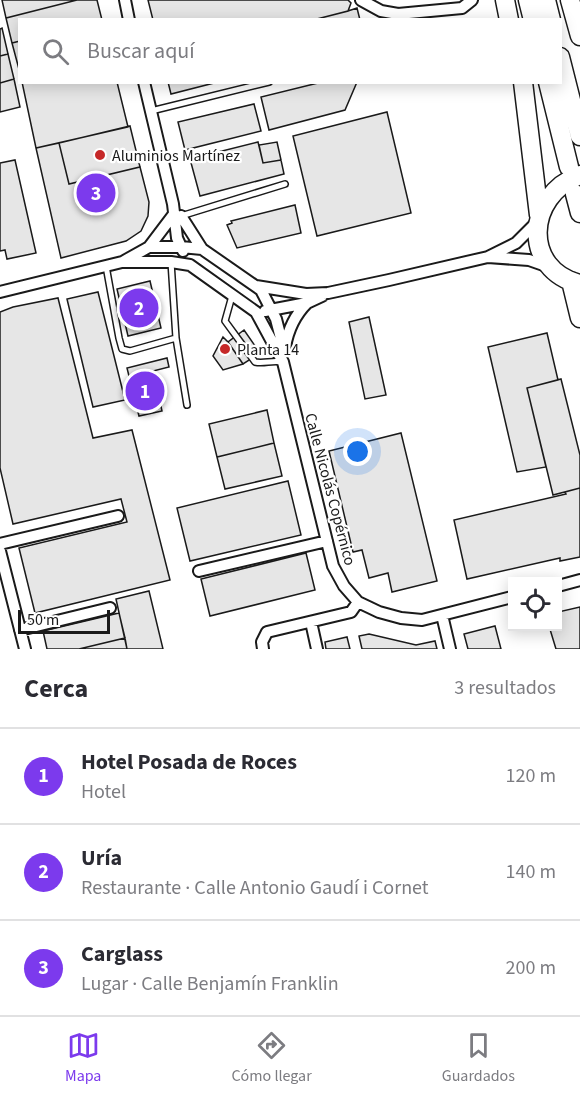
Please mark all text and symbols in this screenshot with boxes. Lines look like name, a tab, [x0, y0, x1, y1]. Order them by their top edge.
search box	[18, 18, 562, 84]
icon: search	[39, 35, 72, 68]
text: Buscar aquí	[87, 35, 195, 67]
place label: Aluminios Martínez	[112, 145, 240, 167]
marker: Aluminios Martínez	[93, 148, 107, 162]
pin: 3	[76, 170, 116, 216]
pin: 2	[120, 286, 158, 330]
place label: Planta 14	[237, 339, 299, 361]
marker: Planta 14	[218, 342, 232, 356]
pin: 1	[126, 368, 164, 414]
street label: Calle Nicolás Copérnico	[299, 411, 361, 568]
your location	[343, 437, 372, 466]
map controls	[508, 577, 562, 631]
button: locate	[508, 577, 562, 631]
scale bar	[18, 607, 110, 634]
text: 50 m	[27, 609, 59, 631]
text: Cerca	[24, 670, 88, 707]
text: 3 resultados	[454, 674, 556, 702]
text: Hotel Posada de Roces	[81, 746, 297, 778]
text: 1	[38, 762, 49, 790]
text: 120 m	[506, 762, 556, 790]
text: Hotel	[81, 778, 126, 806]
text: Uría	[81, 842, 122, 874]
text: 2	[38, 858, 49, 886]
text: 140 m	[506, 858, 556, 886]
text: Restaurante · Calle Antonio Gaudí i Cornet	[81, 874, 429, 902]
text: Carglass	[81, 938, 163, 970]
text: 3	[38, 954, 49, 982]
text: 200 m	[506, 954, 556, 982]
text: Lugar · Calle Benjamín Franklin	[81, 970, 339, 998]
tab: Mapa	[65, 1029, 101, 1087]
tab: Cómo llegar	[231, 1029, 312, 1087]
tab: Guardados	[442, 1029, 515, 1087]

